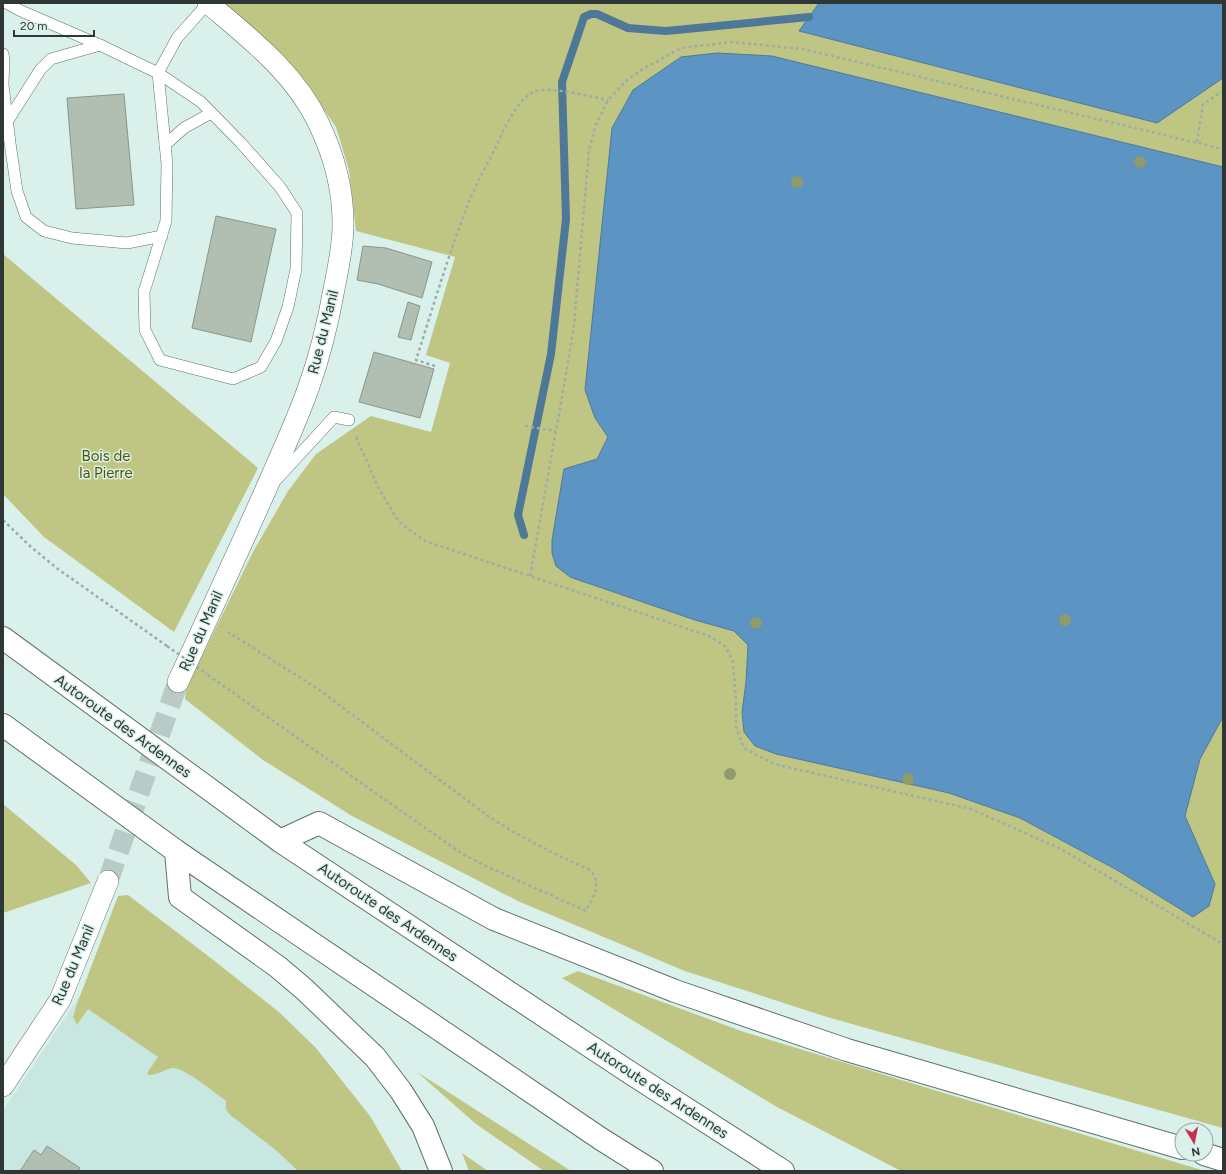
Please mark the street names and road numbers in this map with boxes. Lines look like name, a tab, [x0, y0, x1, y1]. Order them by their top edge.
street label: Rue du Manil	[304, 288, 342, 376]
street label: Rue du Manil	[175, 588, 227, 674]
street label: Autoroute des Ardennes	[51, 670, 195, 782]
street label: Autoroute des Ardennes	[315, 859, 461, 965]
street label: Rue du Manil	[48, 922, 98, 1008]
street label: Autoroute des Ardennes	[584, 1038, 732, 1142]

